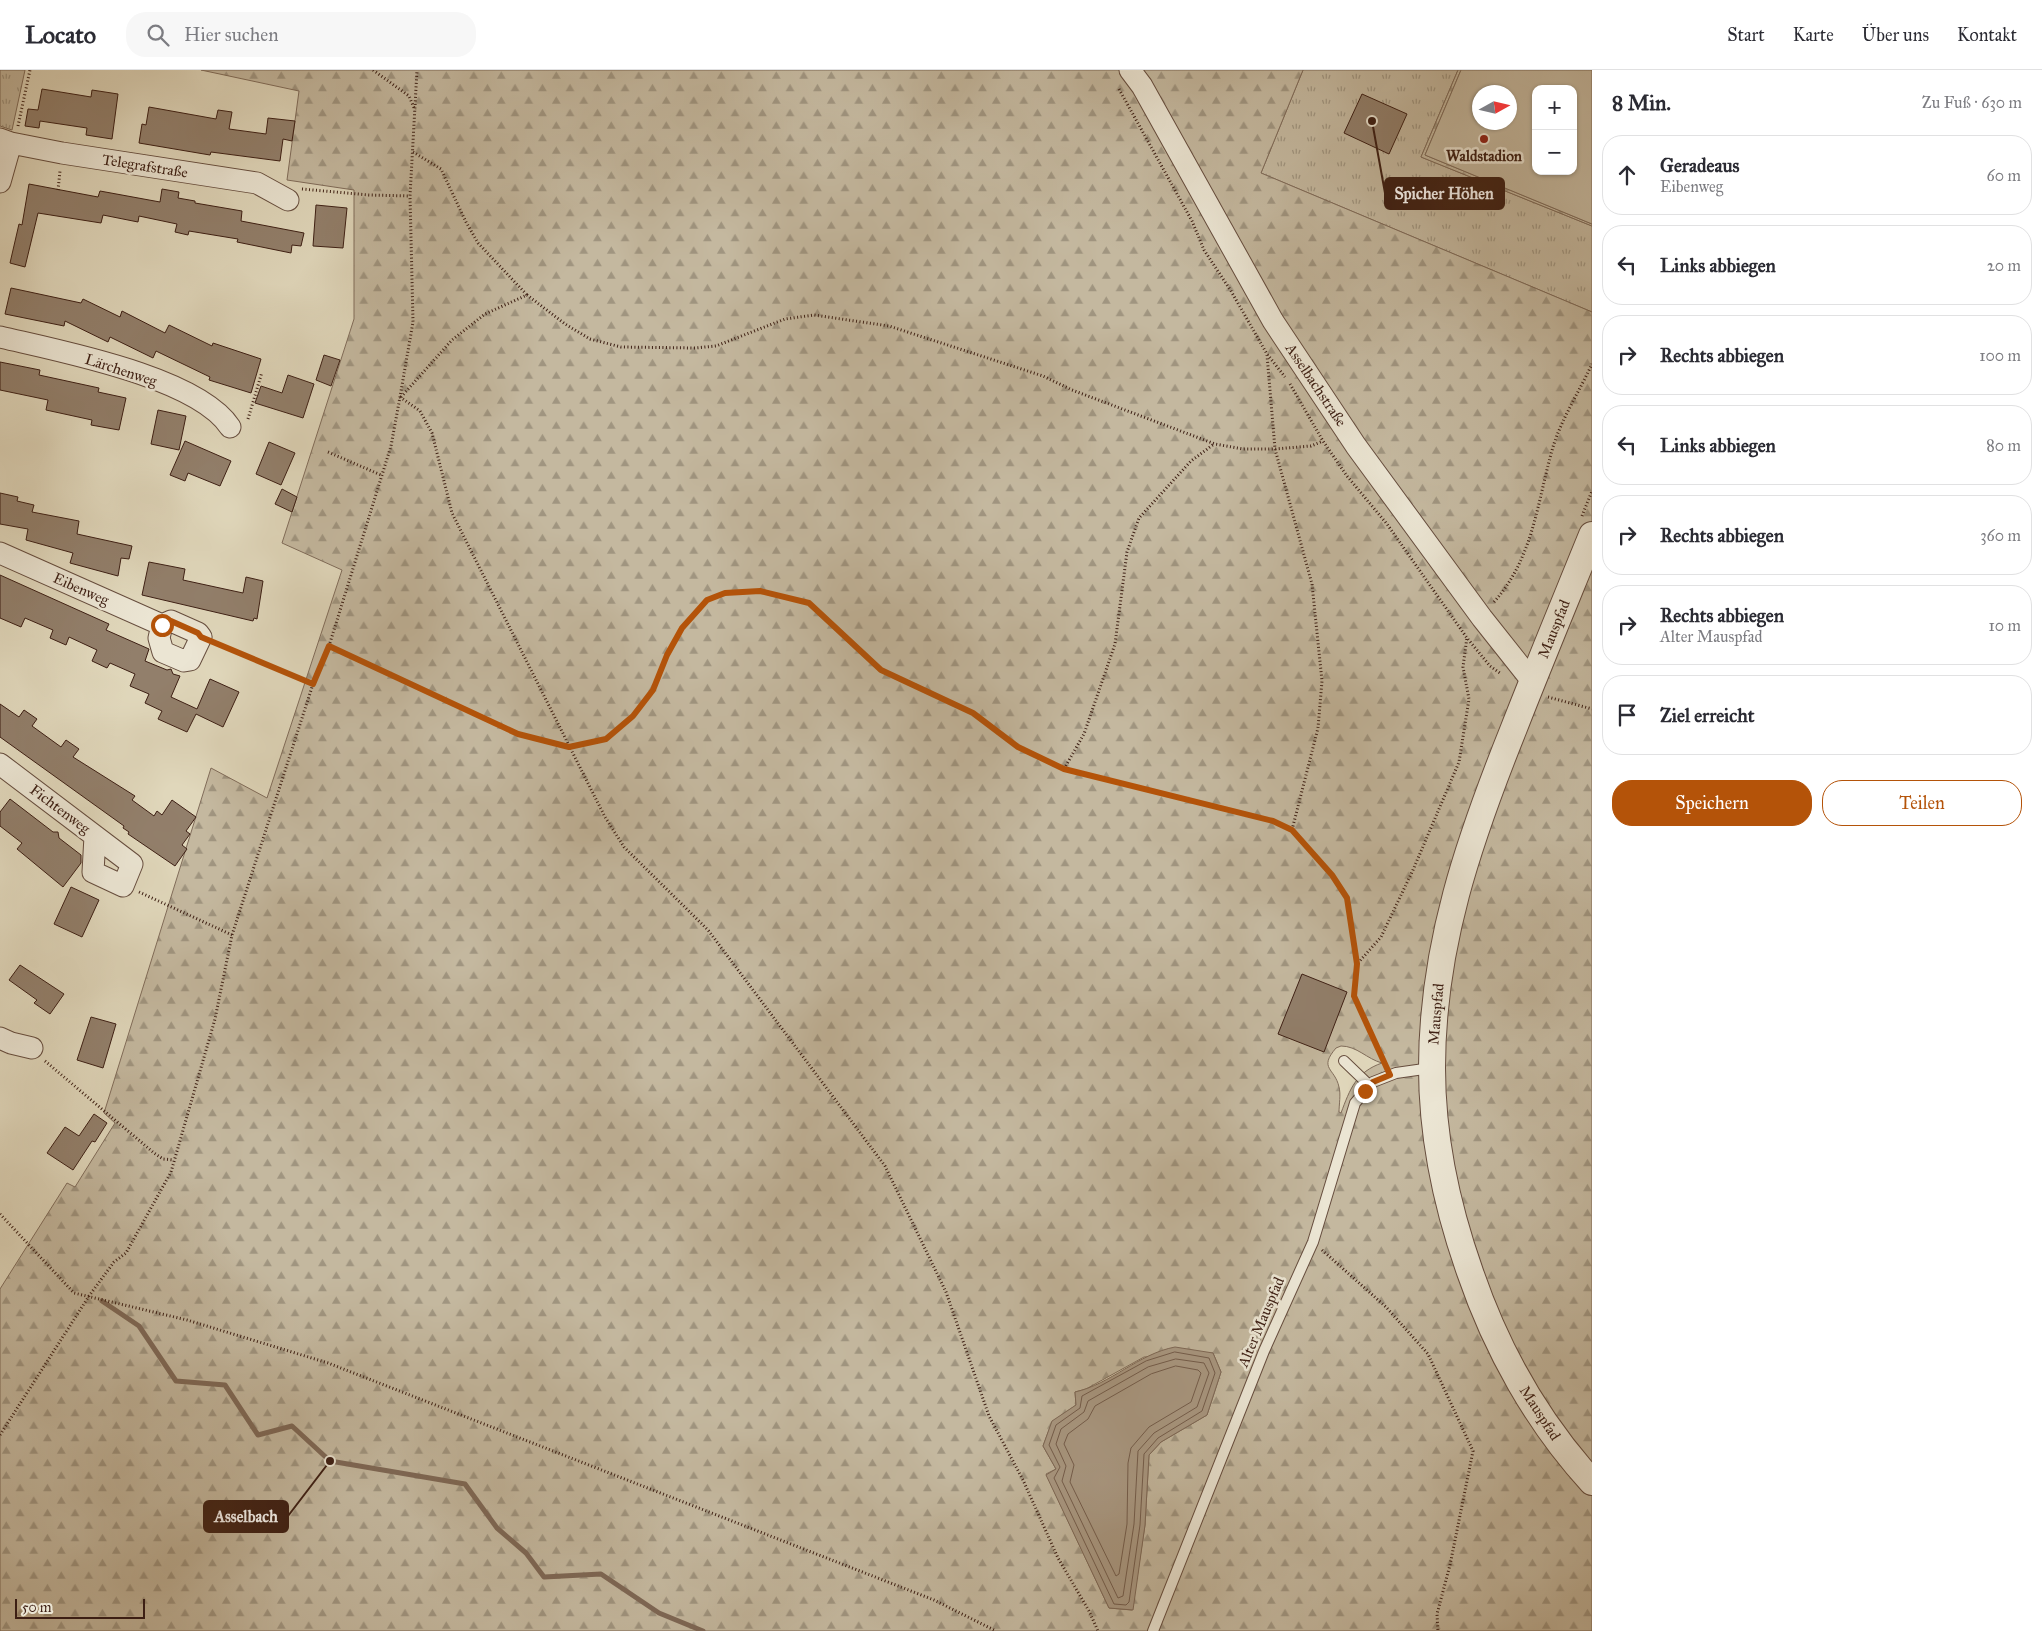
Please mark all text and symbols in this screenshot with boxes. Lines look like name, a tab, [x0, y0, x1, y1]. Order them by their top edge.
search box	[126, 12, 476, 57]
text: Locato	[25, 20, 96, 50]
icon: search	[144, 21, 172, 49]
text: Hier suchen	[184, 23, 279, 46]
text: Start	[1727, 24, 1765, 46]
text: Karte	[1793, 24, 1834, 46]
text: Über uns	[1862, 24, 1929, 46]
text: Kontakt	[1957, 24, 2017, 46]
north arrow	[1472, 85, 1517, 130]
map controls	[1532, 85, 1577, 175]
button: +	[1532, 85, 1577, 130]
text: 8 Min.	[1612, 90, 1671, 116]
text: Zu Fuß · 630 m	[1922, 93, 2022, 112]
button: −	[1532, 130, 1577, 175]
marker: Waldstadion	[1478, 133, 1490, 145]
place label: Waldstadion	[1446, 147, 1523, 165]
street label: Telegrafstraße	[101, 150, 189, 182]
text: Geradeaus	[1660, 154, 1739, 177]
icon: ahead	[1613, 161, 1641, 189]
text: 60 m	[1987, 166, 2021, 185]
text: Eibenweg	[1660, 177, 1723, 196]
callout: Spicher Höhen	[1385, 178, 1504, 209]
text: Spicher Höhen	[1394, 184, 1494, 204]
icon: left	[1613, 251, 1641, 279]
text: Links abbiegen	[1660, 254, 1776, 277]
text: 20 m	[1987, 256, 2021, 275]
street label: Asselbachstraße	[1281, 339, 1350, 430]
icon: right	[1613, 341, 1641, 369]
text: Rechts abbiegen	[1660, 344, 1784, 367]
text: 100 m	[1979, 346, 2021, 365]
street label: Lärchenweg	[83, 350, 160, 390]
icon: left	[1613, 431, 1641, 459]
text: Links abbiegen	[1660, 434, 1776, 457]
text: 80 m	[1986, 436, 2021, 455]
icon: right	[1613, 521, 1641, 549]
text: Rechts abbiegen	[1660, 524, 1784, 547]
text: 360 m	[1980, 526, 2021, 545]
street label: Eibenweg	[50, 569, 113, 610]
street label: Mauspfad	[1534, 597, 1574, 661]
text: Rechts abbiegen	[1660, 604, 1784, 627]
icon: right	[1613, 611, 1641, 639]
route start	[151, 614, 174, 637]
text: 10 m	[1989, 616, 2021, 635]
text: Alter Mauspfad	[1660, 627, 1763, 646]
icon: arrive	[1613, 701, 1641, 729]
text: Ziel erreicht	[1660, 704, 1754, 727]
street label: Fichtenweg	[26, 780, 95, 838]
button: Speichern	[1612, 780, 1812, 826]
button: Teilen	[1822, 780, 2022, 826]
street label: Mauspfad	[1424, 982, 1448, 1045]
route end	[1354, 1080, 1377, 1103]
street label: Alter Mauspfad	[1234, 1274, 1288, 1371]
street label: Mauspfad	[1516, 1382, 1565, 1444]
callout: Asselbach	[204, 1501, 288, 1532]
text: Asselbach	[213, 1507, 278, 1526]
scale bar	[15, 1596, 145, 1619]
text: 50 m	[22, 1599, 51, 1616]

